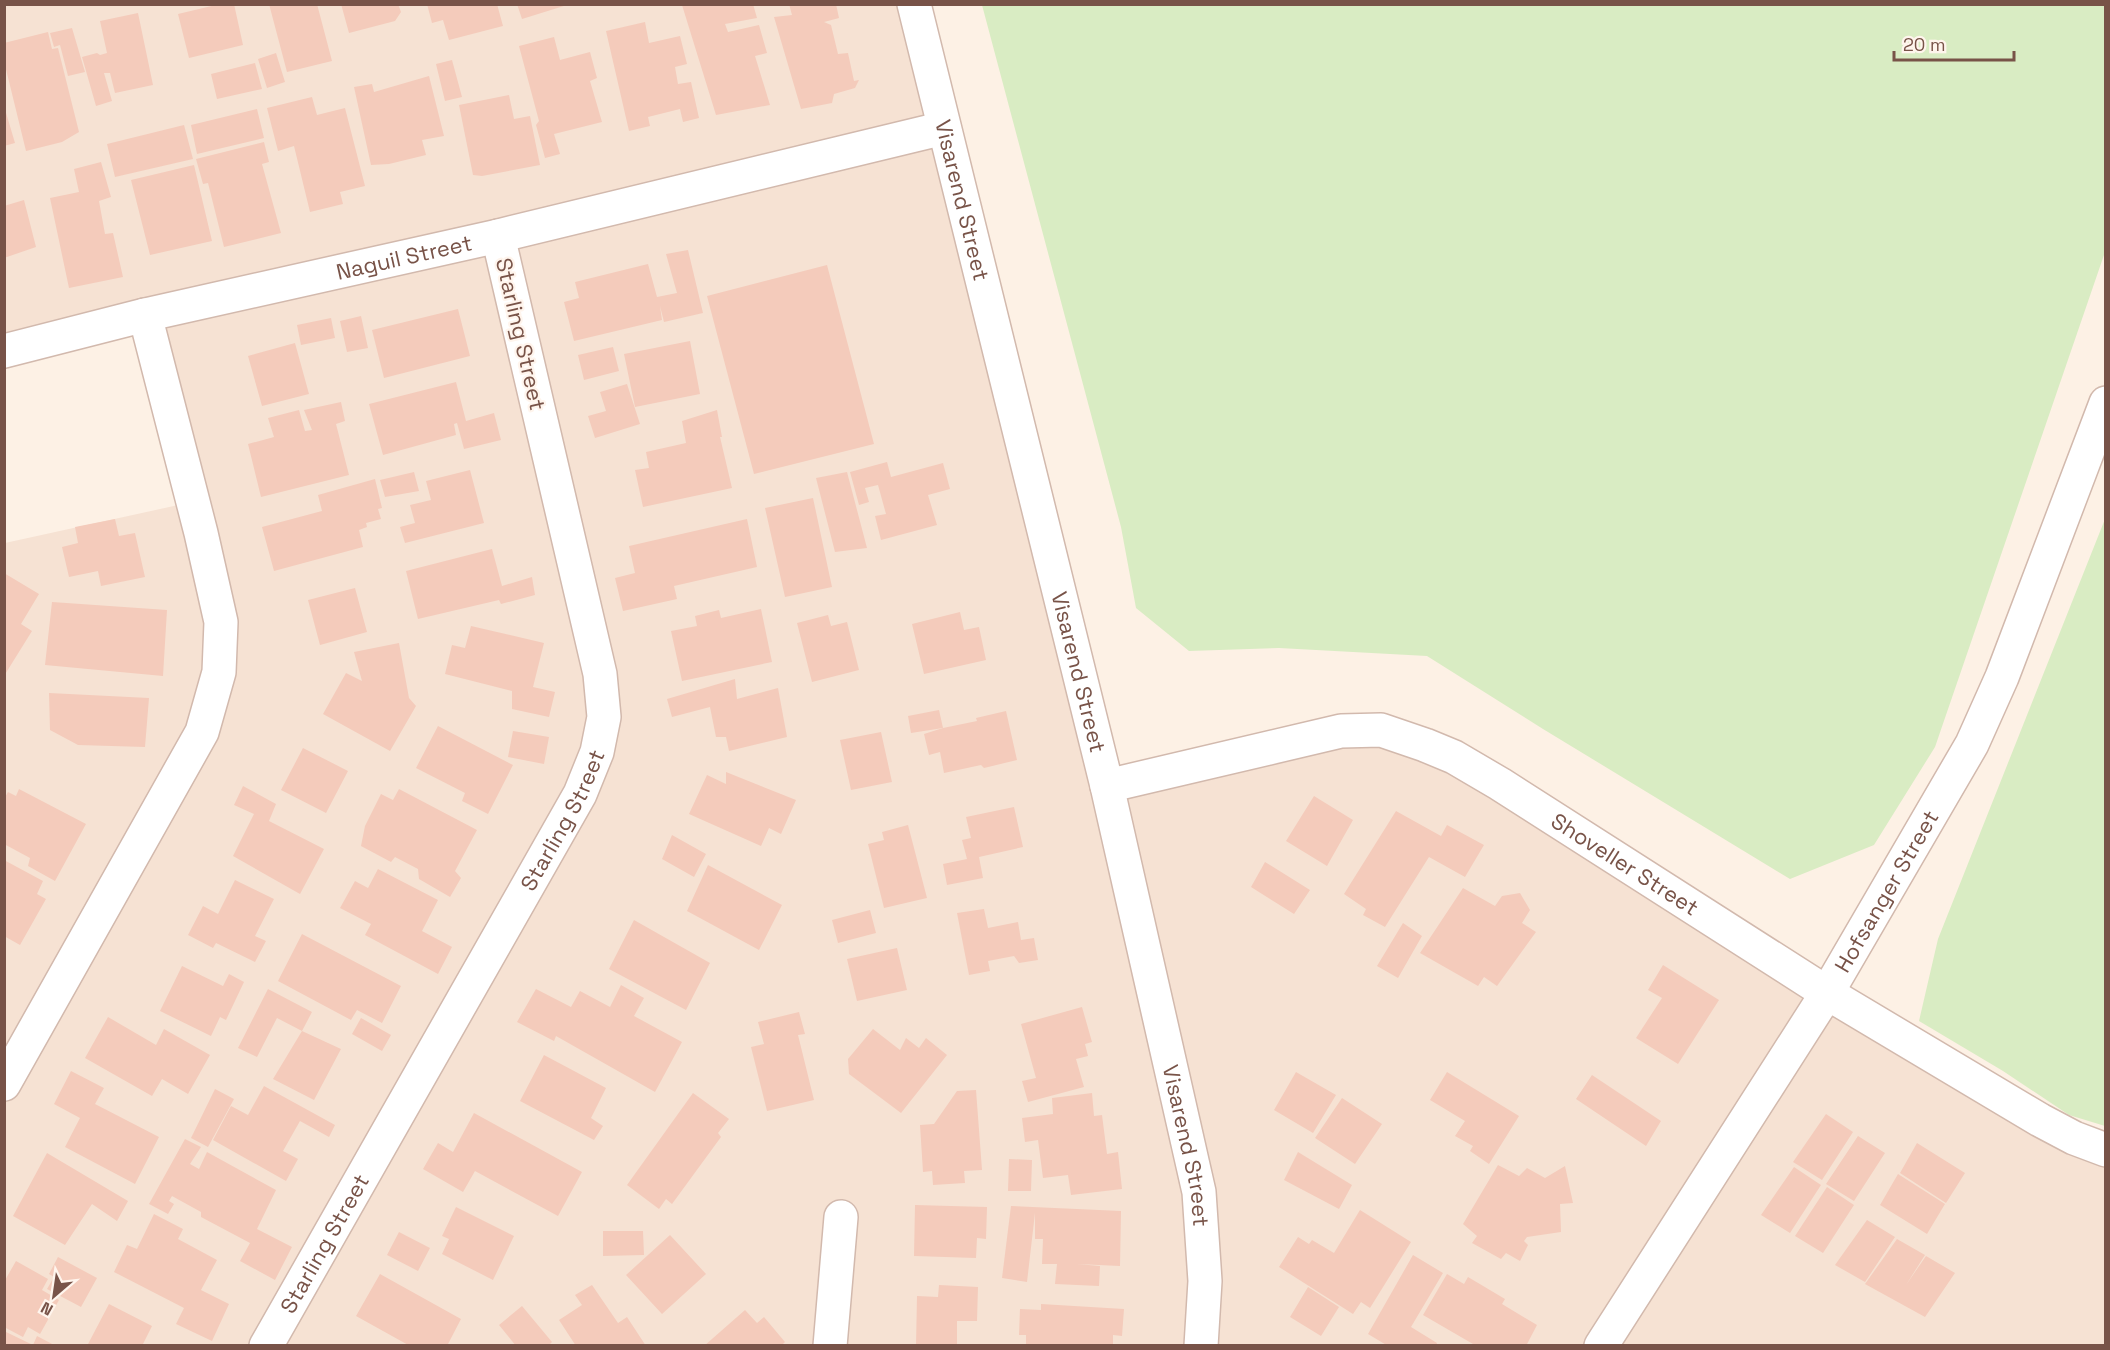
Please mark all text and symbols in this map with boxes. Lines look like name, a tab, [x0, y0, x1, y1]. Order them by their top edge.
scale bar	[1894, 24, 2014, 62]
text: 20 m	[1903, 33, 1946, 56]
street label: Visarend Street	[929, 117, 996, 283]
street label: Naguil Street	[334, 228, 475, 286]
street label: Starling Street	[490, 255, 552, 413]
street label: Visarend Street	[1046, 589, 1112, 755]
street label: Starling Street	[514, 745, 611, 896]
street label: Hofsanger Street	[1828, 805, 1945, 977]
street label: Shoveller Street	[1546, 806, 1704, 921]
street label: Visarend Street	[1157, 1062, 1215, 1227]
street label: Starling Street	[274, 1169, 375, 1318]
north arrow	[24, 1266, 84, 1326]
text: N	[37, 1297, 57, 1320]

